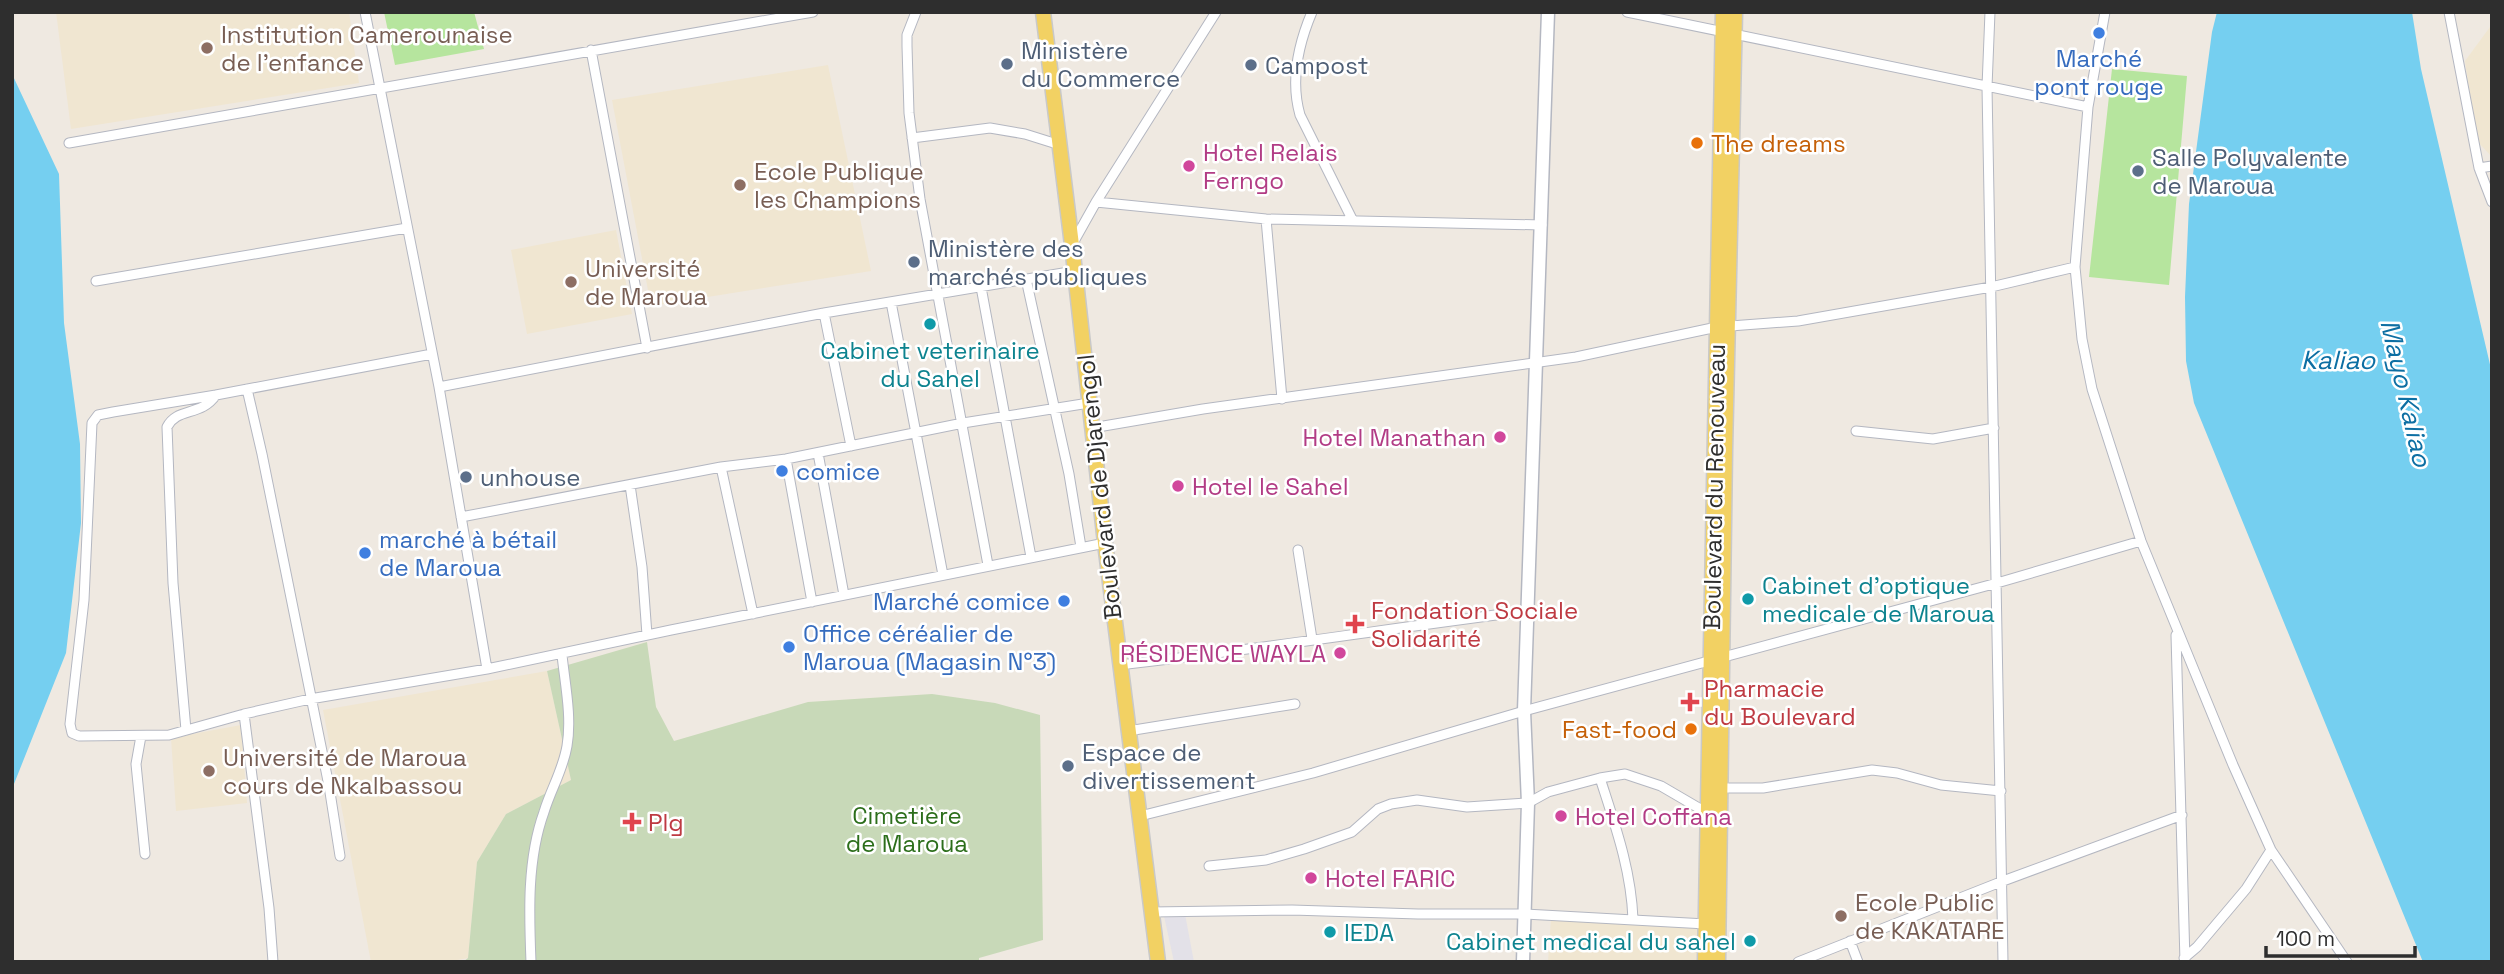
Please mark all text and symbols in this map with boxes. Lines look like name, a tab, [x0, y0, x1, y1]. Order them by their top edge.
place label: Institution Camerounaise de l'enfance	[221, 19, 513, 78]
marker: Marché pont rouge	[2091, 25, 2107, 41]
place label: Ministère du Commerce	[1021, 35, 1180, 94]
marker: Institution Camerounaise de l'enfance	[199, 40, 215, 56]
place label: Marché pont rouge	[2034, 43, 2164, 102]
place label: Campost	[1265, 50, 1369, 81]
marker: Ministère du Commerce	[999, 56, 1015, 72]
marker: Campost	[1243, 57, 1259, 73]
place label: The dreams	[1711, 128, 1846, 159]
marker: The dreams	[1689, 135, 1705, 151]
place label: Hotel Relais Ferngo	[1203, 137, 1338, 196]
place label: Salle Polyvalente de Maroua	[2152, 142, 2348, 201]
place label: Ecole Publique les Champions	[754, 156, 924, 215]
marker: Hotel Relais Ferngo	[1181, 158, 1197, 174]
marker: Salle Polyvalente de Maroua	[2130, 163, 2146, 179]
marker: Ecole Publique les Champions	[732, 177, 748, 193]
place label: Ministère des marchés publiques	[928, 233, 1148, 292]
place label: Université de Maroua	[585, 253, 708, 312]
marker: Ministère des marchés publiques	[906, 254, 922, 270]
marker: Université de Maroua	[563, 274, 579, 290]
marker: Cabinet veterinaire du Sahel	[922, 316, 938, 332]
water label: Mayo Kaliao	[2373, 316, 2440, 471]
place label: Cabinet veterinaire du Sahel	[820, 335, 1040, 394]
water label: Kaliao	[2301, 343, 2376, 377]
street label: Boulevard du Renouveau	[1696, 344, 1732, 630]
street label: Boulevard de Djarengol	[1070, 353, 1128, 621]
place label: Hotel Manathan	[1302, 422, 1486, 453]
marker: Hotel Manathan	[1492, 429, 1508, 445]
place label: comice	[796, 456, 880, 487]
place label: unhouse	[480, 462, 581, 493]
marker: comice	[774, 463, 790, 479]
marker: unhouse	[458, 469, 474, 485]
place label: Hotel le Sahel	[1192, 471, 1349, 502]
marker: Hotel le Sahel	[1170, 478, 1186, 494]
place label: marché à bétail de Maroua	[379, 524, 557, 583]
marker: marché à bétail de Maroua	[357, 545, 373, 561]
place label: Cabinet d'optique medicale de Maroua	[1762, 570, 1995, 629]
place label: Marché comice	[873, 586, 1050, 617]
marker: Cabinet d'optique medicale de Maroua	[1740, 591, 1756, 607]
marker: Marché comice	[1056, 593, 1072, 609]
place label: Fondation Sociale Solidarité	[1371, 595, 1578, 654]
marker: Fondation Sociale Solidarité	[1345, 614, 1365, 634]
place label: Office céréalier de Maroua (Magasin N°3)	[803, 618, 1056, 677]
place label: RÉSIDENCE WAYLA	[1120, 638, 1326, 669]
marker: Office céréalier de Maroua (Magasin N°3)	[781, 639, 797, 655]
marker: RÉSIDENCE WAYLA	[1332, 645, 1348, 661]
place label: Pharmacie du Boulevard	[1704, 673, 1856, 732]
marker: Pharmacie du Boulevard	[1682, 694, 1698, 710]
place label: Fast-food	[1562, 714, 1677, 745]
marker: Fast-food	[1683, 721, 1699, 737]
place label: Espace de divertissement	[1082, 737, 1256, 796]
place label: Université de Maroua cours de Nkalbassou	[223, 742, 467, 801]
marker: Espace de divertissement	[1060, 758, 1076, 774]
marker: Université de Maroua cours de Nkalbassou	[201, 763, 217, 779]
park label: Cimetière de Maroua	[846, 800, 968, 859]
place label: Hotel Coffana	[1575, 801, 1732, 832]
place label: Plg	[648, 807, 684, 838]
marker: Hotel Coffana	[1553, 808, 1569, 824]
marker: Plg	[622, 812, 642, 832]
place label: Hotel FARIC	[1325, 863, 1455, 894]
marker: Hotel FARIC	[1303, 870, 1319, 886]
place label: Ecole Public de KAKATARE	[1855, 887, 2005, 946]
marker: Ecole Public de KAKATARE	[1833, 908, 1849, 924]
scale bar	[2266, 914, 2415, 958]
place label: IEDA	[1344, 917, 1394, 948]
marker: IEDA	[1322, 924, 1338, 940]
text: 100 m	[2276, 925, 2335, 952]
place label: Cabinet medical du sahel	[1446, 926, 1736, 957]
marker: Cabinet medical du sahel	[1742, 933, 1758, 949]

